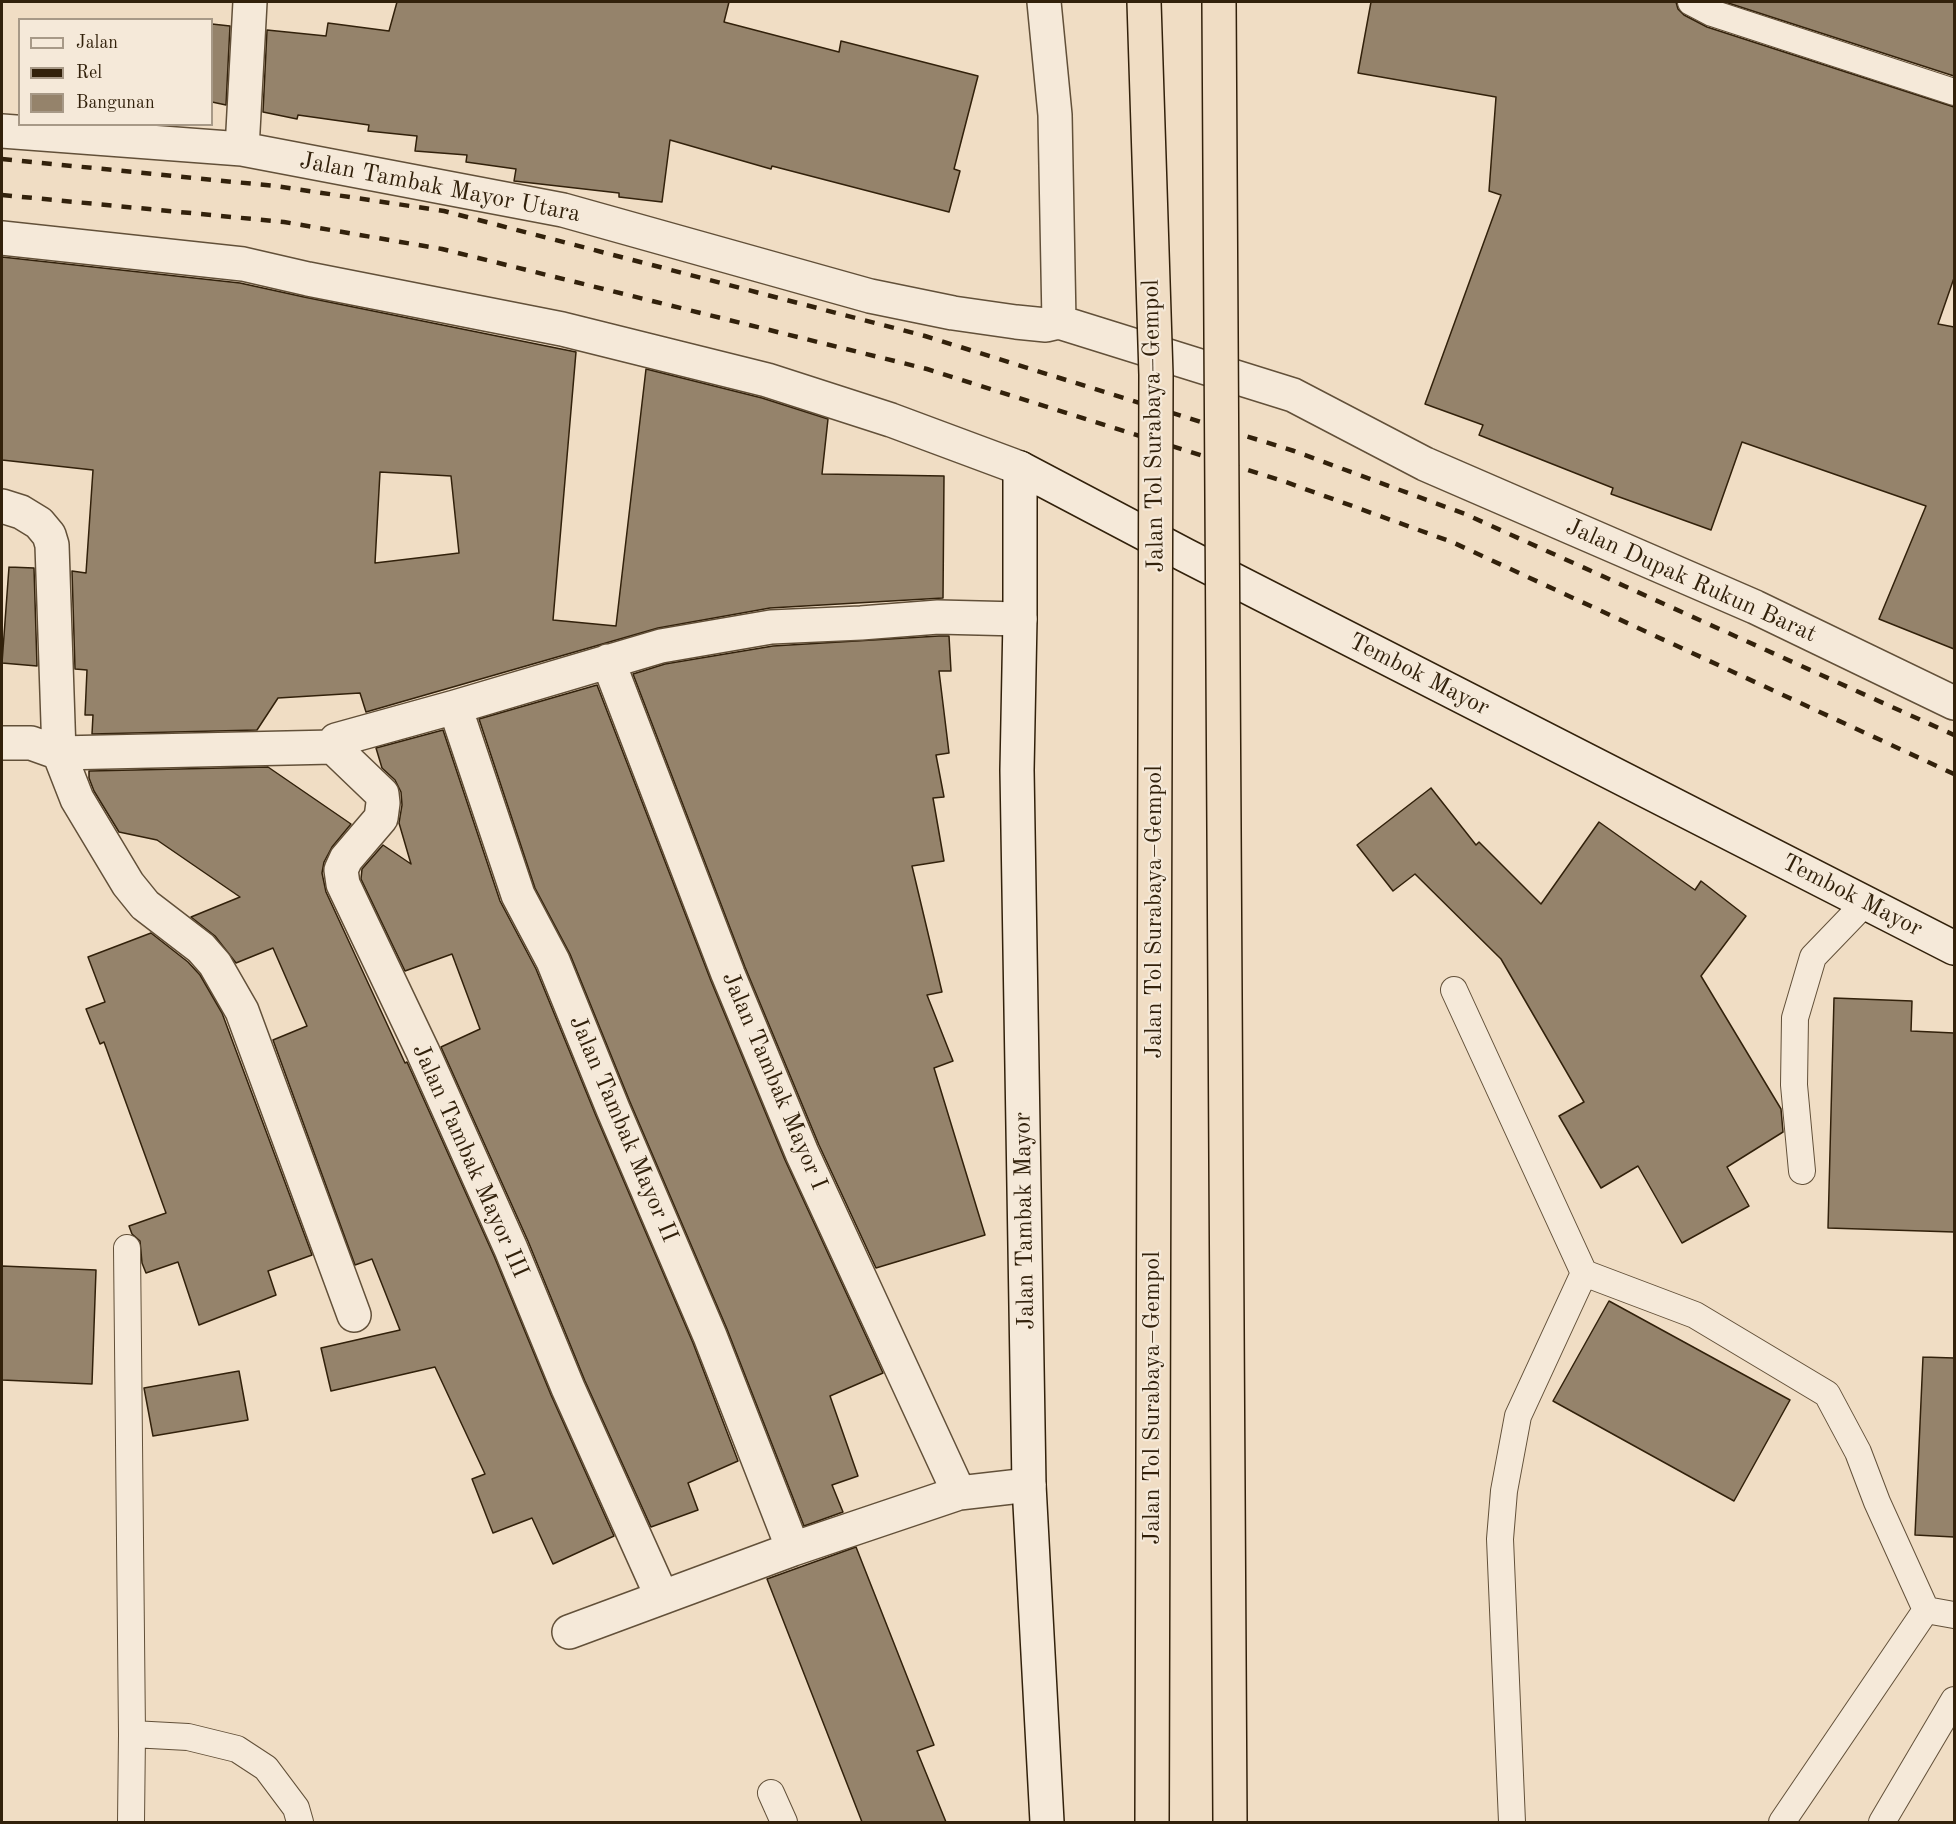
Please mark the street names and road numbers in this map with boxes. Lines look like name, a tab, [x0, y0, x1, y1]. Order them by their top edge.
street label: Jalan Tambak Mayor Utara	[297, 147, 583, 229]
street label: Jalan Tol Surabaya–Gempol	[1137, 279, 1171, 573]
street label: Jalan Dupak Rukun Barat	[1561, 513, 1821, 649]
street label: Tembok Mayor	[1344, 627, 1494, 723]
street label: Jalan Tol Surabaya–Gempol	[1141, 765, 1169, 1059]
street label: Tembok Mayor	[1777, 848, 1927, 944]
street label: Jalan Tambak Mayor I	[715, 968, 833, 1194]
street label: Jalan Tambak Mayor II	[562, 1011, 684, 1247]
street label: Jalan Tambak Mayor III	[405, 1040, 535, 1282]
street label: Jalan Tambak Mayor	[1009, 1112, 1041, 1330]
street label: Jalan Tol Surabaya–Gempol	[1139, 1251, 1167, 1545]

